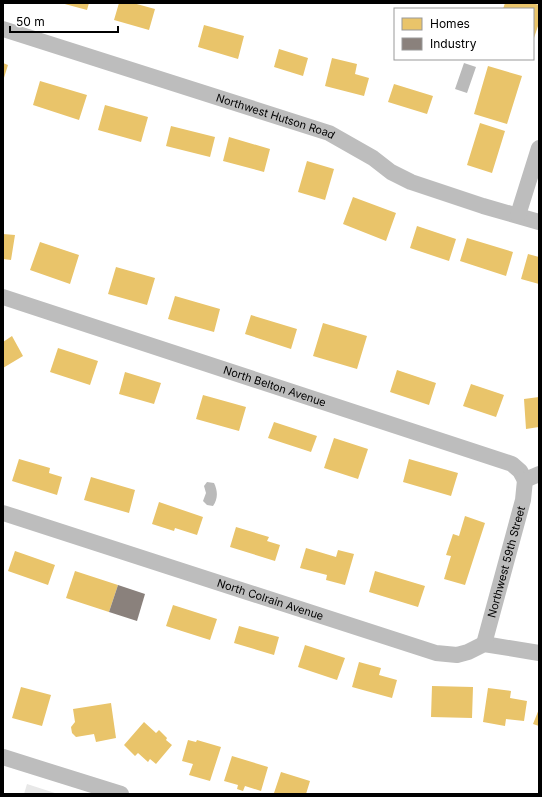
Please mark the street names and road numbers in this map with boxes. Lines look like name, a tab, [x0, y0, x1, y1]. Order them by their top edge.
street label: Northwest Hutson Road	[214, 90, 337, 142]
street label: North Belton Avenue	[222, 363, 328, 410]
street label: Northwest 59th Street	[484, 504, 528, 619]
street label: North Colrain Avenue	[215, 576, 325, 623]

